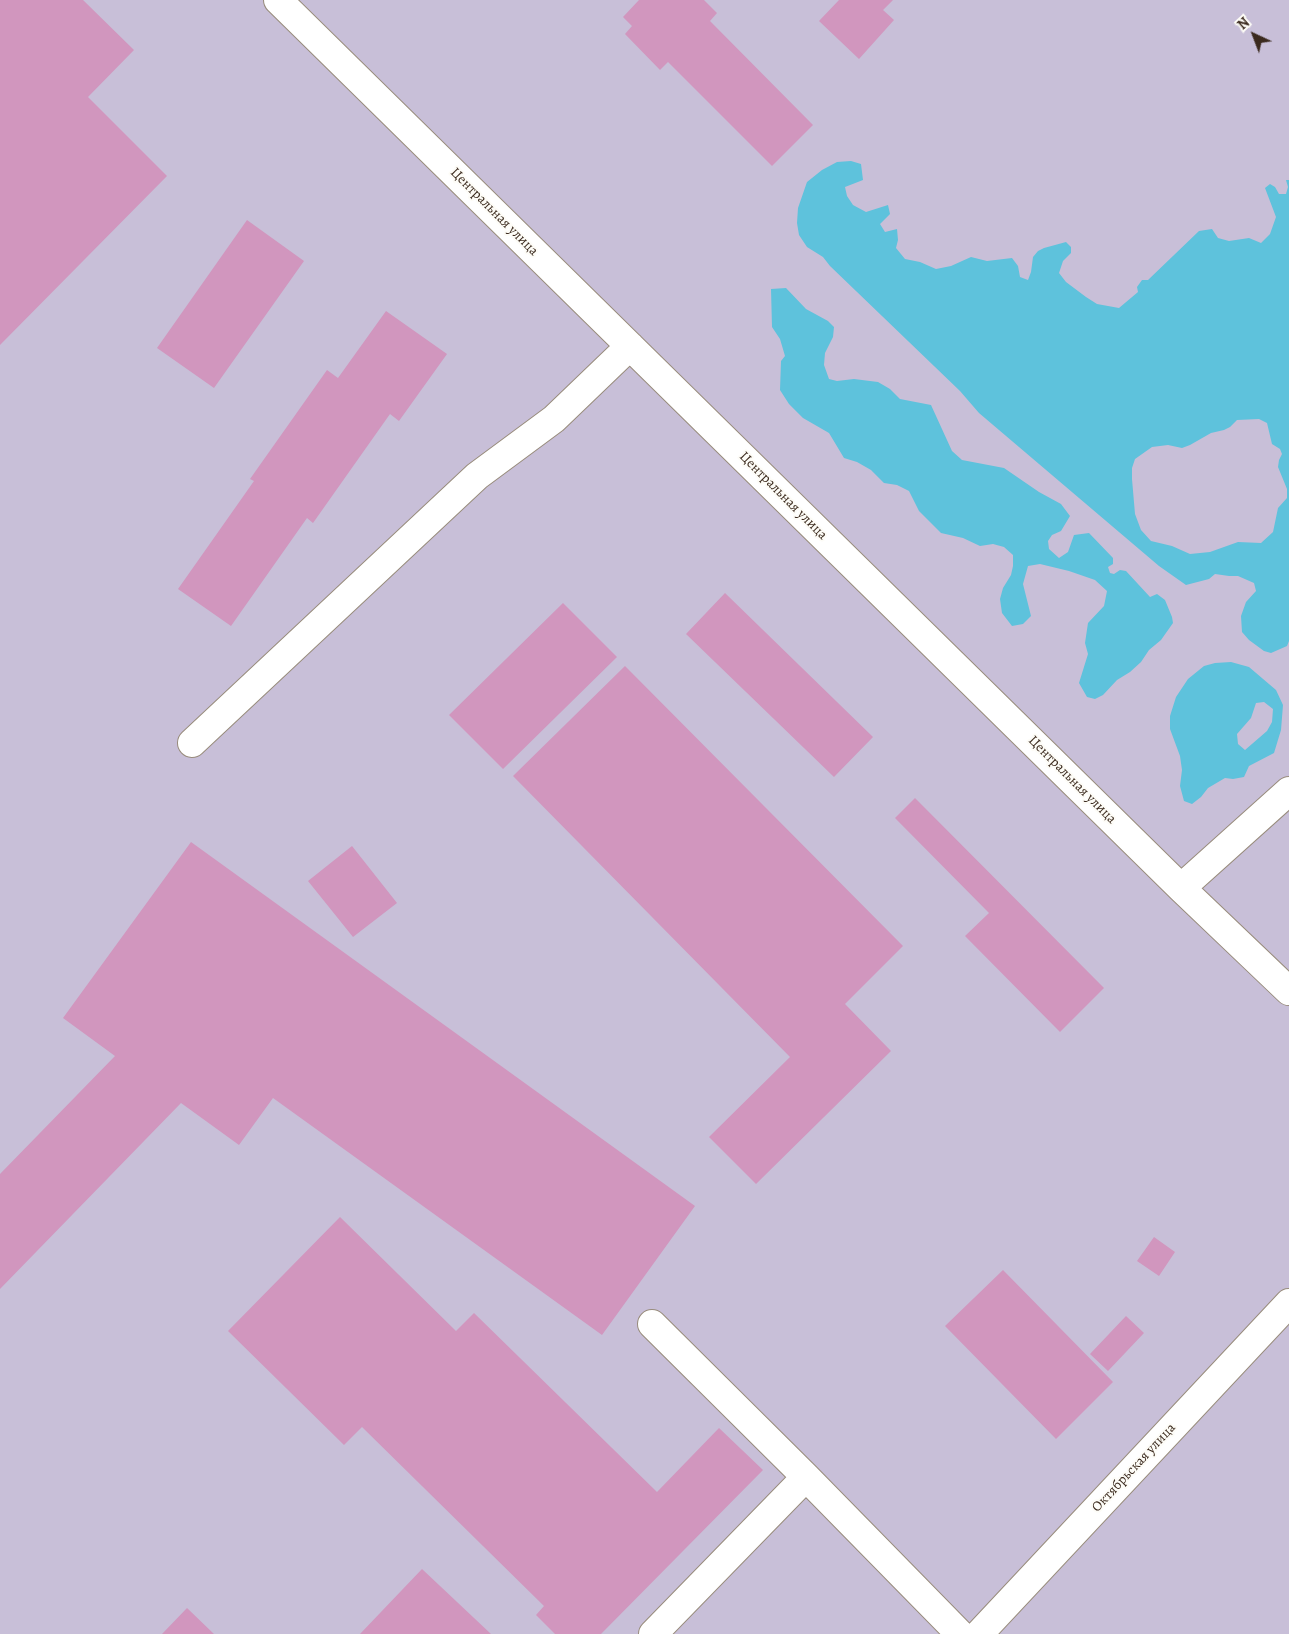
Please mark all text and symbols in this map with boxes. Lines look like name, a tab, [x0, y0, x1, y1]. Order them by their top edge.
north arrow	[1229, 10, 1279, 60]
text: N	[1233, 13, 1254, 34]
street label: Центральная улица	[447, 165, 541, 259]
street label: Центральная улица	[736, 449, 830, 543]
street label: Центральная улица	[1025, 733, 1119, 827]
street label: Октябрьская улица	[1088, 1420, 1180, 1516]

